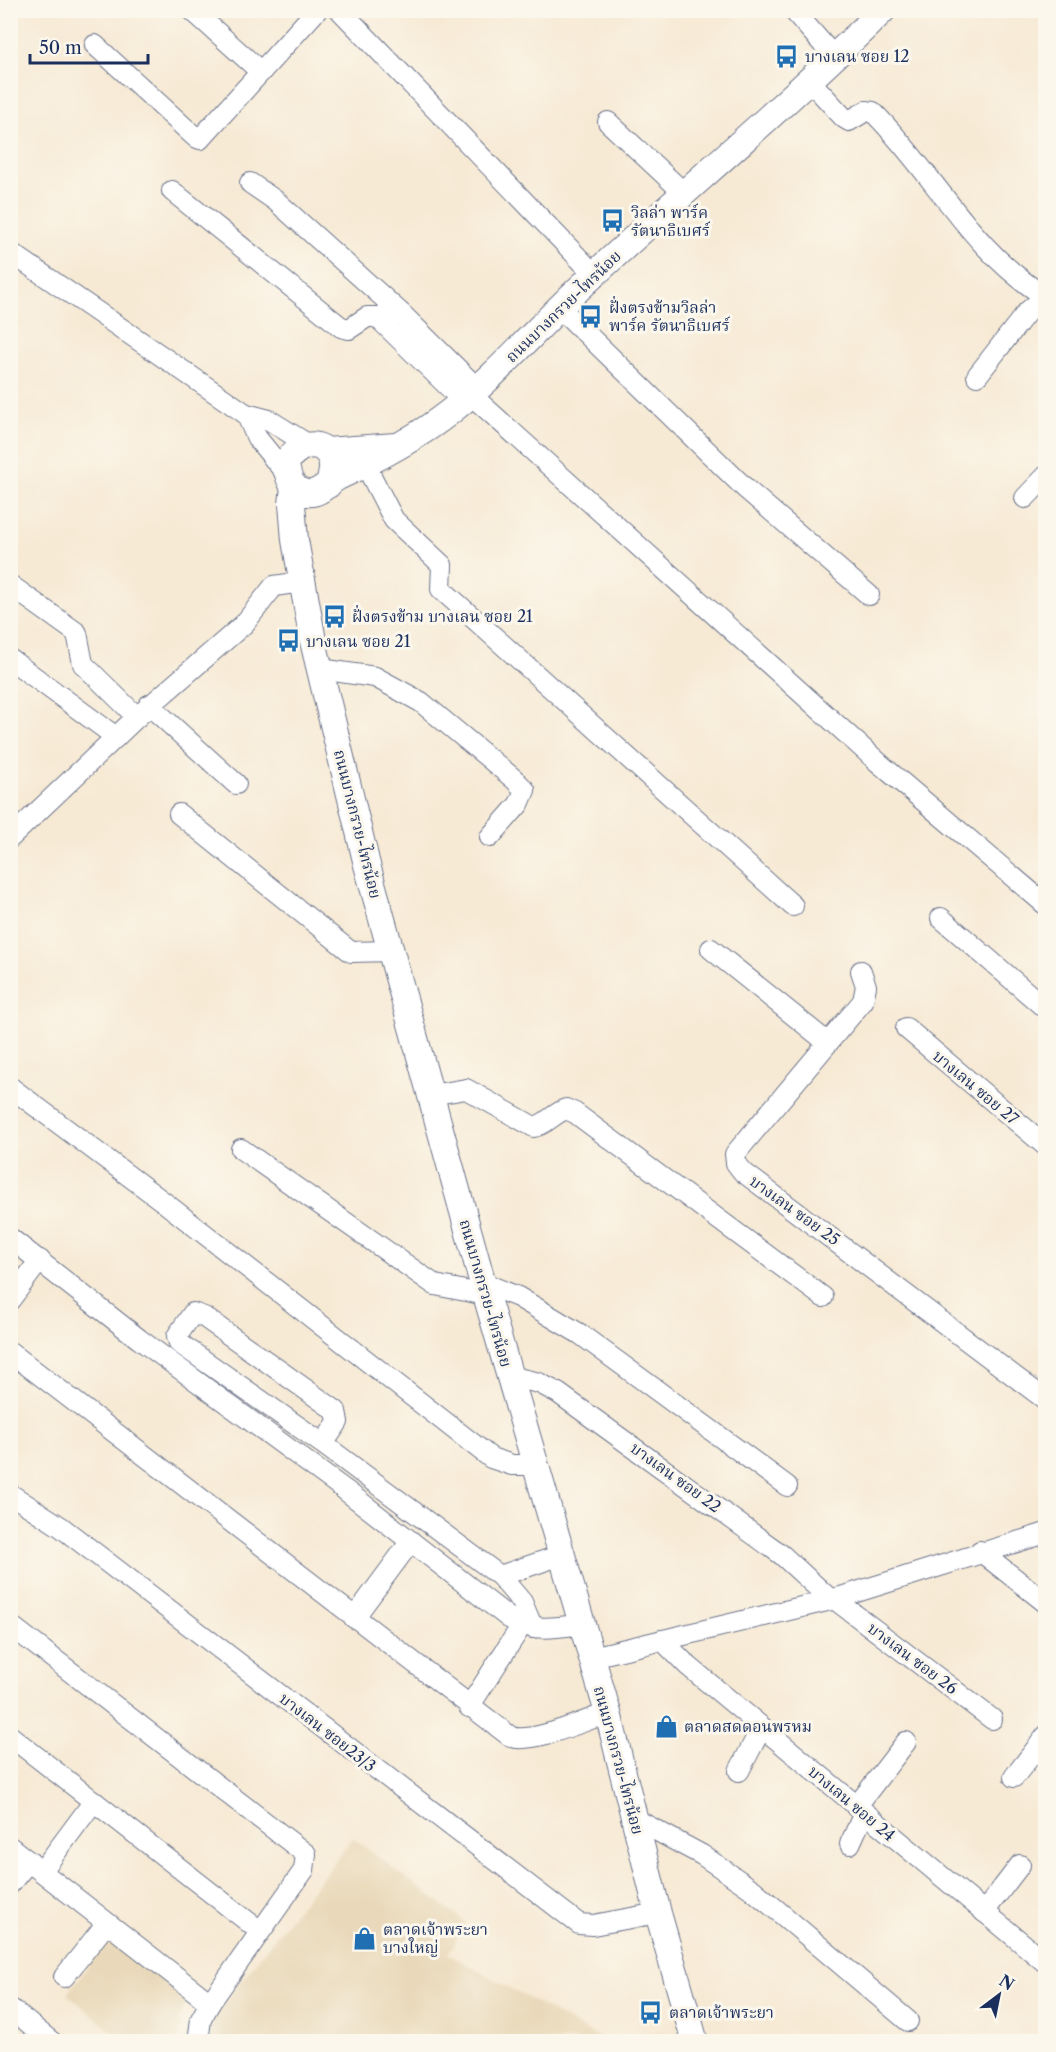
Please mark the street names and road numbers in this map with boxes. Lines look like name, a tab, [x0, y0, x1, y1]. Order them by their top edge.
street label: ถนนบางกรวย-ไทรน้อย	[501, 246, 625, 366]
street label: ถนนบางกรวย-ไทรน้อย	[330, 747, 386, 901]
street label: บางเลน ซอย 27	[929, 1045, 1023, 1129]
street label: บางเลน ซอย 25	[746, 1171, 844, 1249]
street label: ถนนบางกรวย-ไทรน้อย	[455, 1217, 517, 1369]
street label: บางเลน ซอย 22	[627, 1437, 725, 1517]
street label: บางเลน ซอย 26	[864, 1618, 962, 1698]
street label: ถนนบางกรวย-ไทรน้อย	[590, 1684, 648, 1836]
street label: บางเลน ซอย23/3	[276, 1688, 380, 1776]
street label: บางเลน ซอย 24	[805, 1761, 899, 1845]

